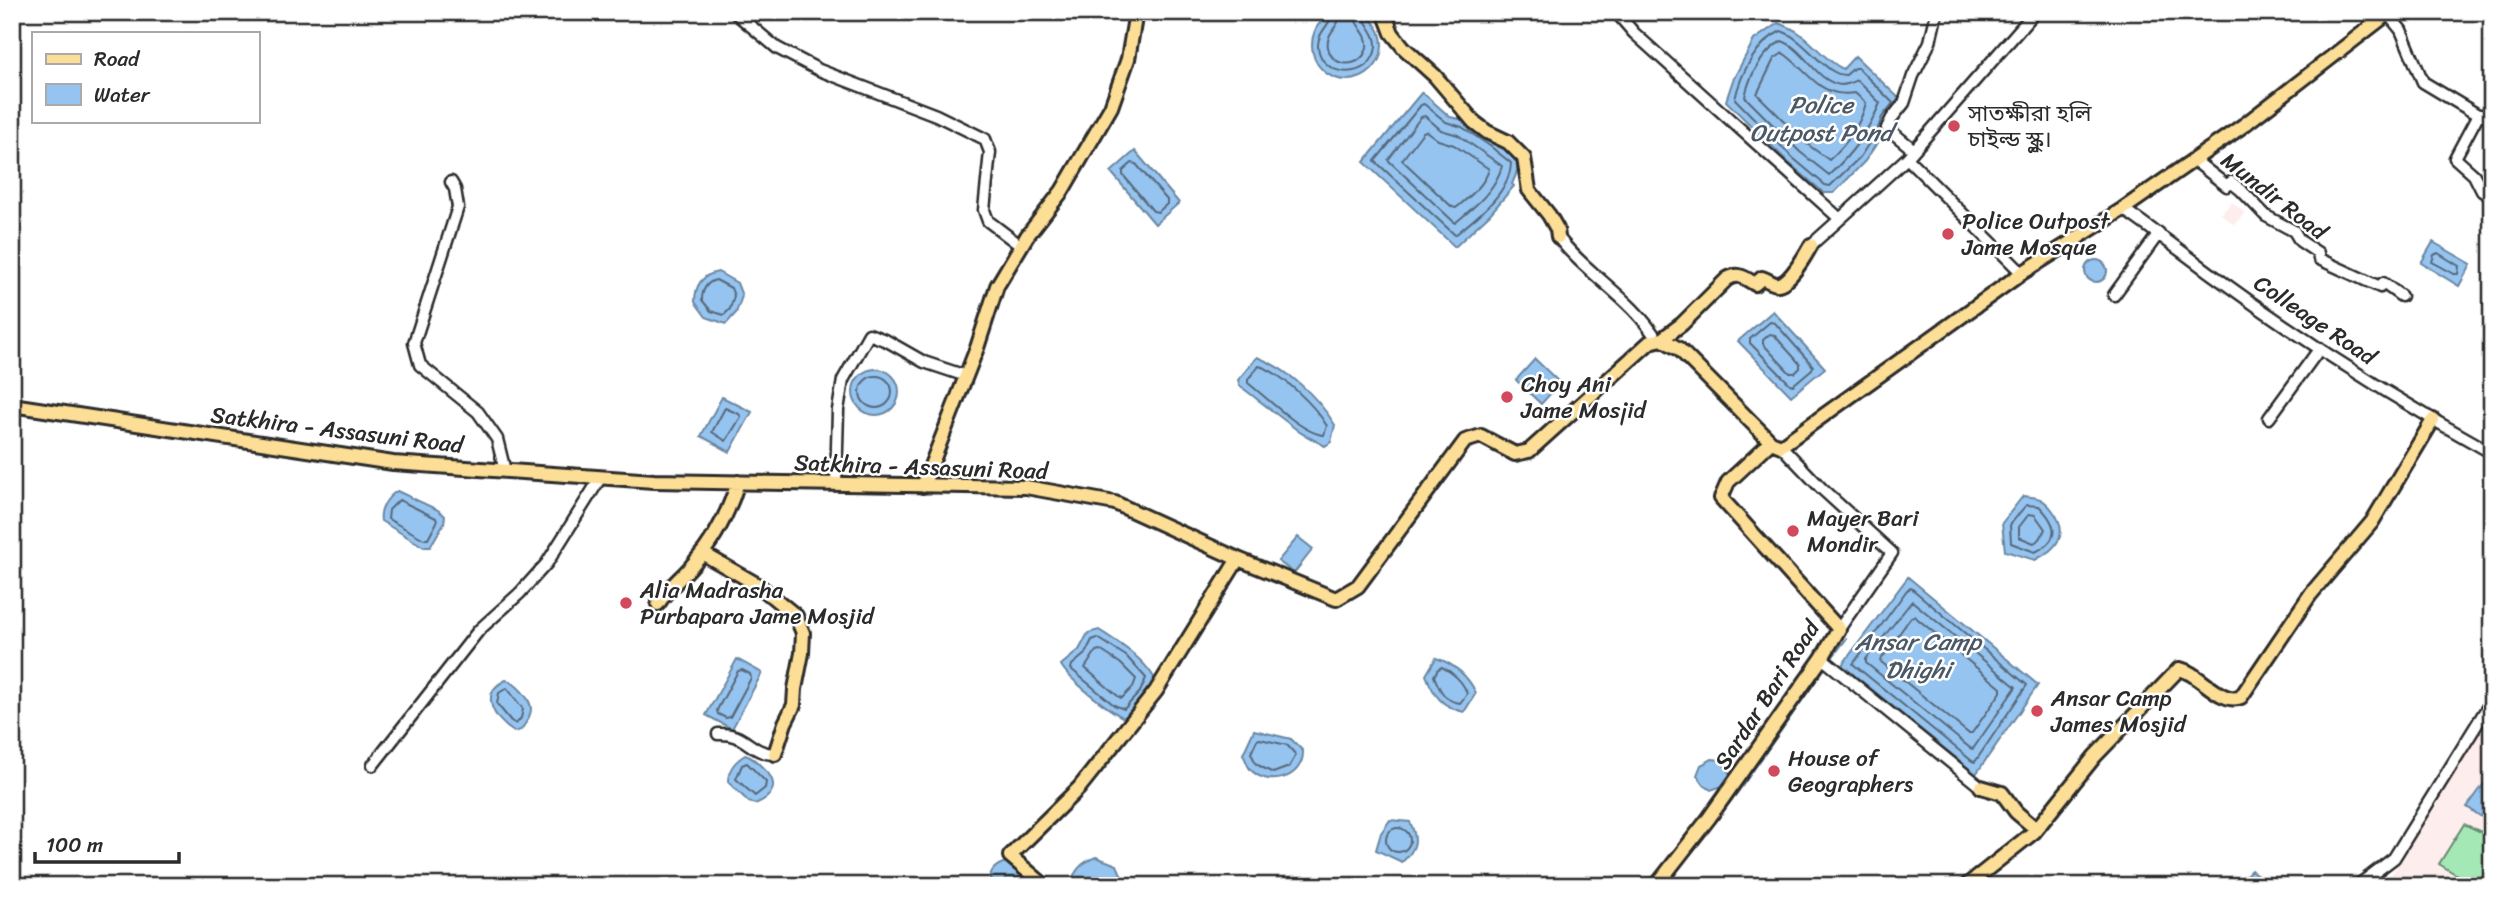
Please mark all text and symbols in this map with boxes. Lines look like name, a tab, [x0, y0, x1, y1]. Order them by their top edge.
legend	[32, 32, 259, 122]
text: Road	[94, 40, 141, 78]
text: Water	[94, 76, 151, 114]
water label: Police Outpost Pond	[1750, 84, 1899, 154]
place label: সাতক্ষীরা হলি চাইল্ড স্কুল।	[1967, 93, 2093, 160]
marker: সাতক্ষীরা হলি চাইল্ড স্কুল।	[1946, 118, 1962, 134]
street label: Mundir Road	[2212, 141, 2338, 252]
place label: Police Outpost Jame Mosque	[1961, 201, 2111, 268]
marker: Police Outpost Jame Mosque	[1940, 226, 1956, 242]
street label: Colleage Road	[2245, 264, 2387, 378]
place label: Choy Ani Jame Mosjid	[1520, 364, 1647, 431]
marker: Choy Ani Jame Mosjid	[1499, 389, 1515, 405]
street label: Satkhira - Assasuni Road	[209, 394, 467, 466]
street label: Satkhira - Assasuni Road	[793, 442, 1050, 492]
place label: Mayer Bari Mondir	[1807, 498, 1919, 565]
marker: Mayer Bari Mondir	[1785, 523, 1801, 539]
place label: Alia Madrasha Purbapara Jame Mosjid	[639, 570, 876, 637]
marker: Alia Madrasha Purbapara Jame Mosjid	[618, 595, 634, 611]
street label: Sardar Bari Road	[1703, 610, 1832, 778]
water label: Ansar Camp Dhighi	[1854, 621, 1983, 691]
place label: Ansar Camp James Mosjid	[2050, 678, 2188, 745]
marker: Ansar Camp James Mosjid	[2029, 703, 2045, 719]
place label: House of Geographers	[1788, 738, 1914, 805]
marker: House of Geographers	[1766, 763, 1782, 779]
scale bar	[35, 821, 178, 865]
text: 100 m	[46, 826, 103, 864]

